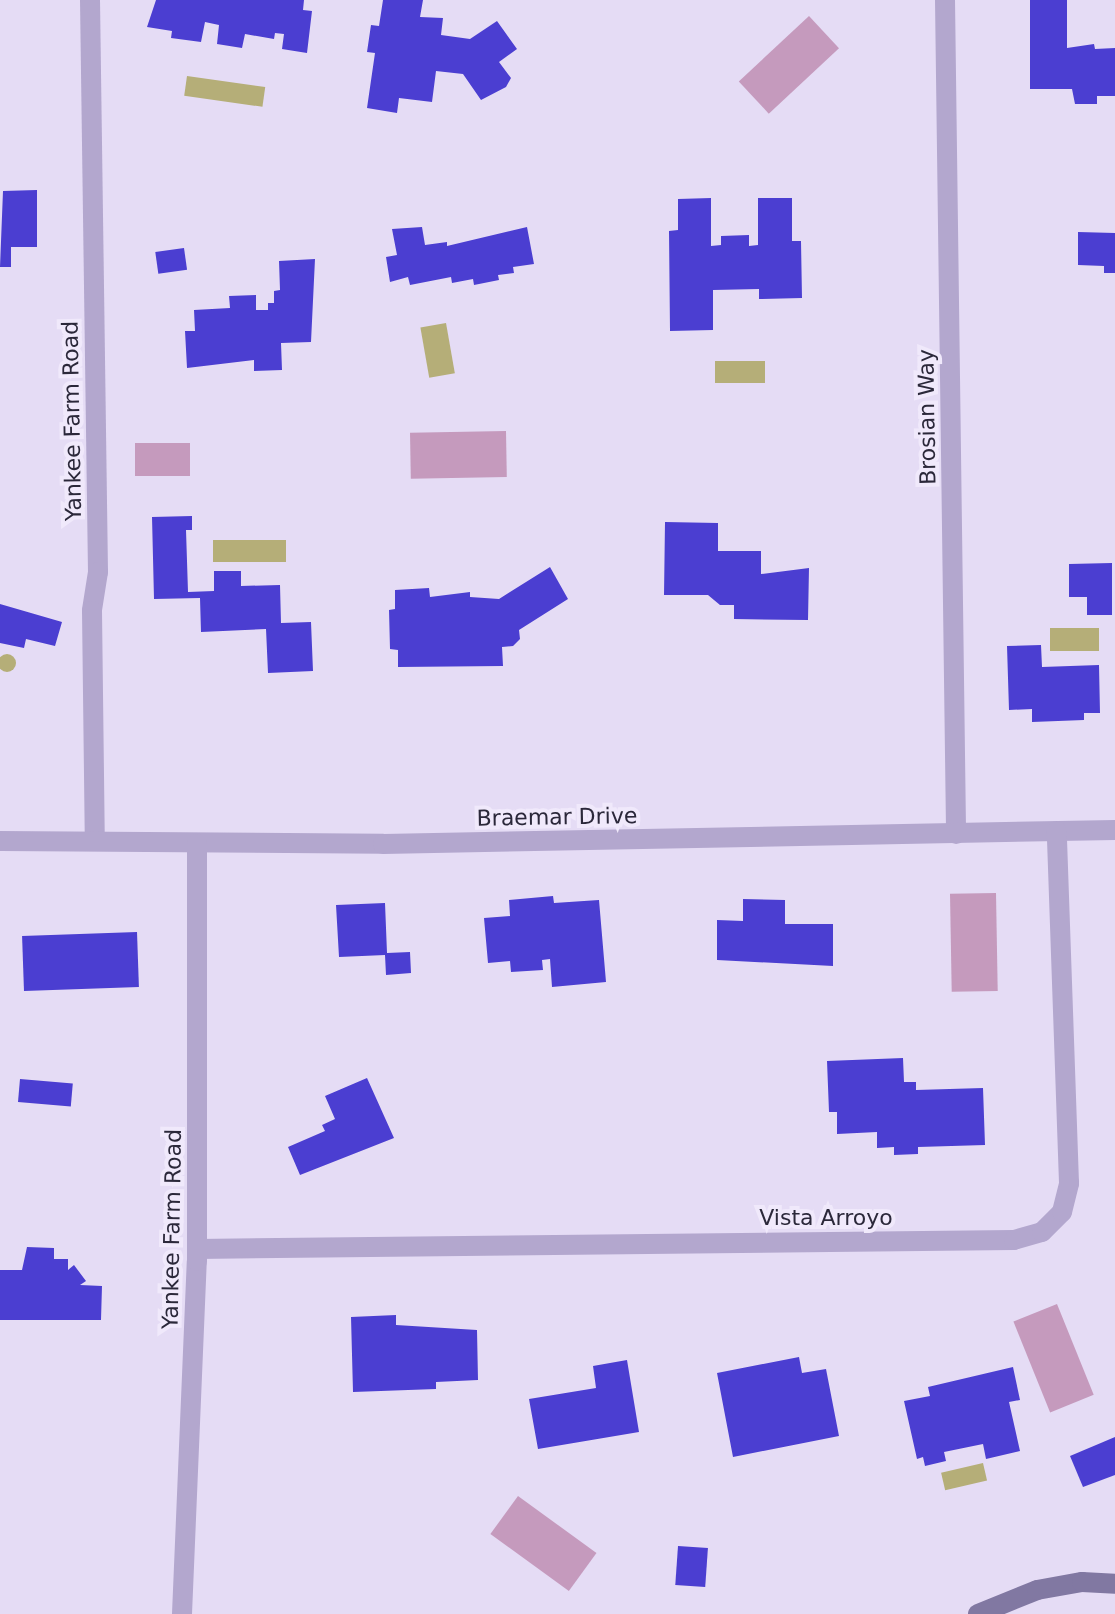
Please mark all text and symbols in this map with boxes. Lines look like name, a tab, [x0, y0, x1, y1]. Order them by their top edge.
street label: Yankee Farm Road	[57, 321, 87, 521]
street label: Brosian Way	[913, 349, 941, 485]
street label: Braemar Drive	[476, 802, 638, 832]
street label: Yankee Farm Road	[157, 1129, 187, 1329]
street label: Vista Arroyo	[759, 1205, 893, 1231]

